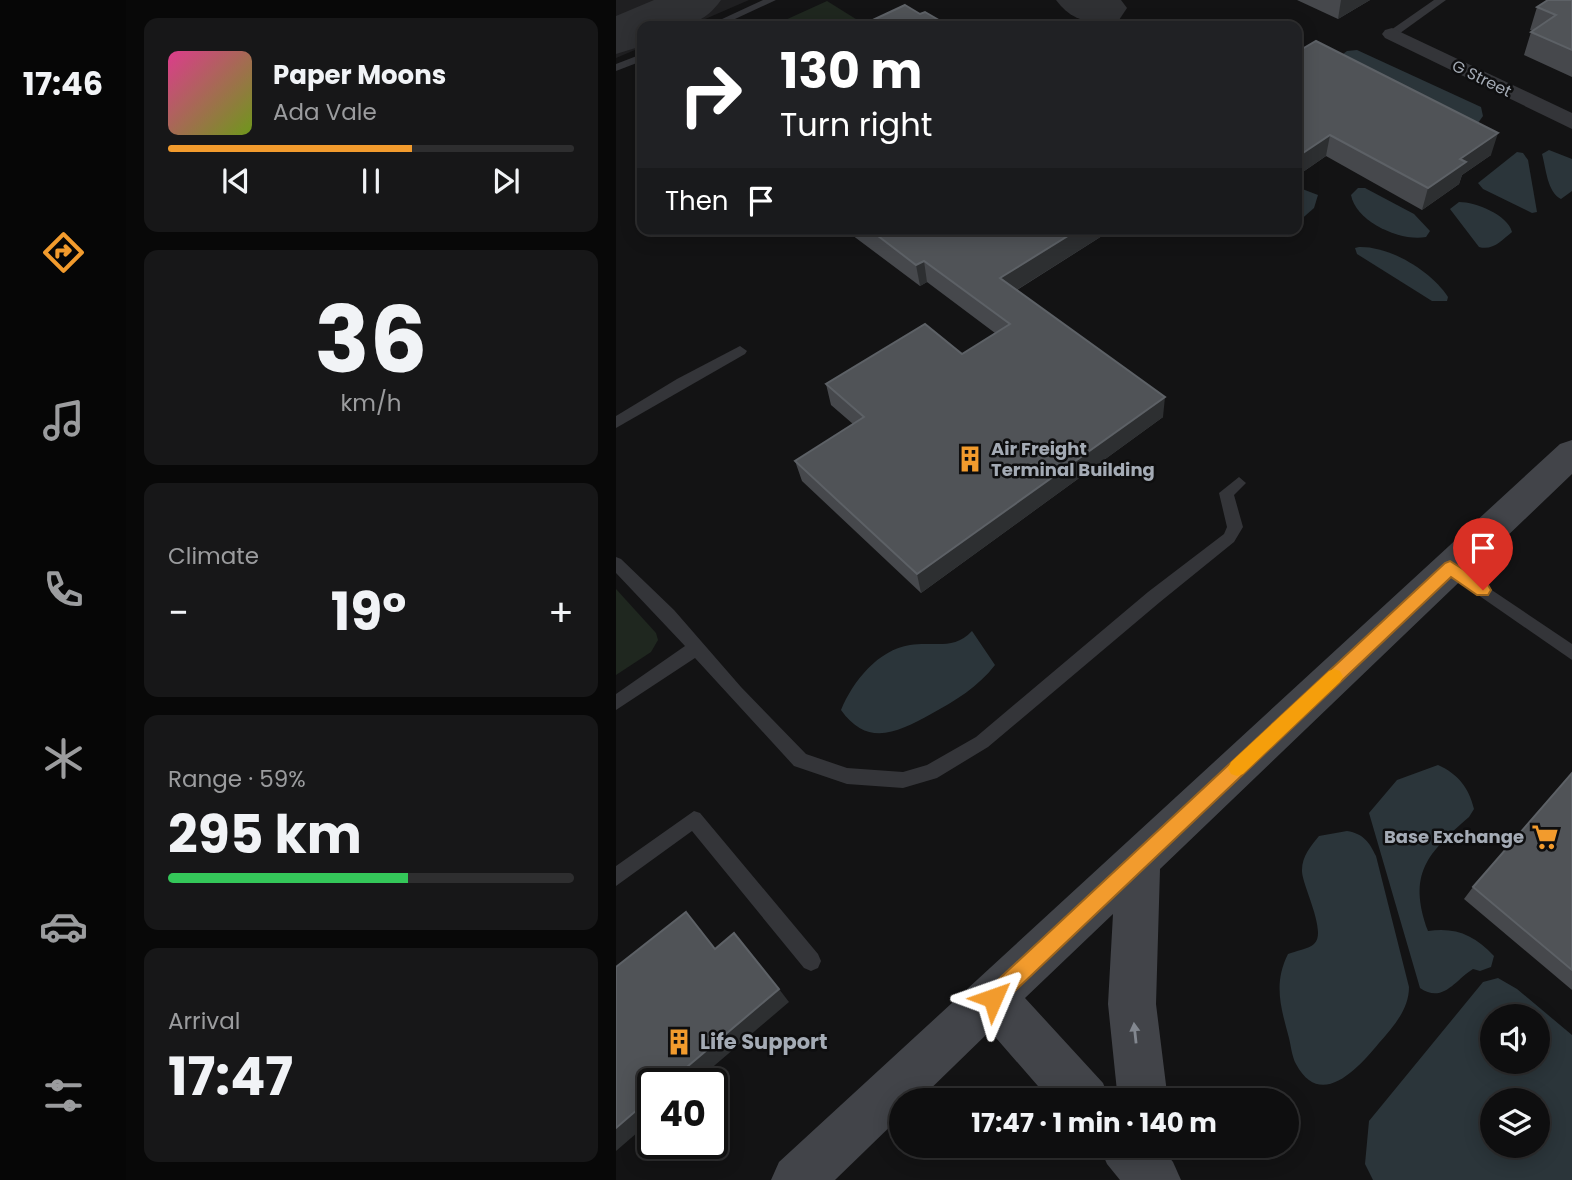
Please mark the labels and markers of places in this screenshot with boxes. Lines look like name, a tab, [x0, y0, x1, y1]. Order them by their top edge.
place label: Air Freight Terminal Building	[991, 436, 1155, 482]
building icon: Air Freight Terminal Building	[955, 444, 985, 474]
pin	[1453, 518, 1513, 590]
supermarket icon: Base Exchange	[1530, 822, 1560, 852]
place label: Base Exchange	[1384, 824, 1524, 849]
building icon: Life Support	[664, 1027, 694, 1057]
place label: Life Support	[700, 1027, 828, 1056]

